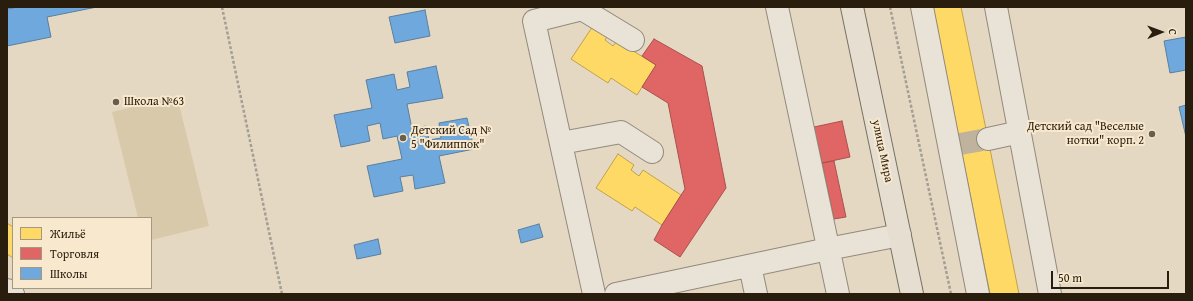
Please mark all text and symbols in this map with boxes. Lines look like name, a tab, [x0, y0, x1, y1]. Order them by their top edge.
north arrow	[1141, 12, 1181, 52]
text: С	[1165, 29, 1181, 35]
place label: Школа №63	[124, 95, 184, 109]
marker: Школа №63	[111, 97, 121, 107]
street label: улица Мира	[868, 118, 896, 184]
place label: Детский сад "Веселые нотки" корп. 2	[1027, 120, 1144, 148]
place label: Детский Сад № 5 "Филиппок"	[411, 124, 491, 152]
marker: Детский сад "Веселые нотки" корп. 2	[1147, 129, 1157, 139]
marker: Детский Сад № 5 "Филиппок"	[398, 133, 408, 143]
legend	[12, 217, 152, 289]
text: Жильё	[50, 225, 86, 242]
text: Торговля	[50, 245, 99, 262]
scale bar	[1053, 263, 1171, 289]
text: Школы	[50, 265, 87, 282]
text: 50 m	[1058, 269, 1082, 286]

